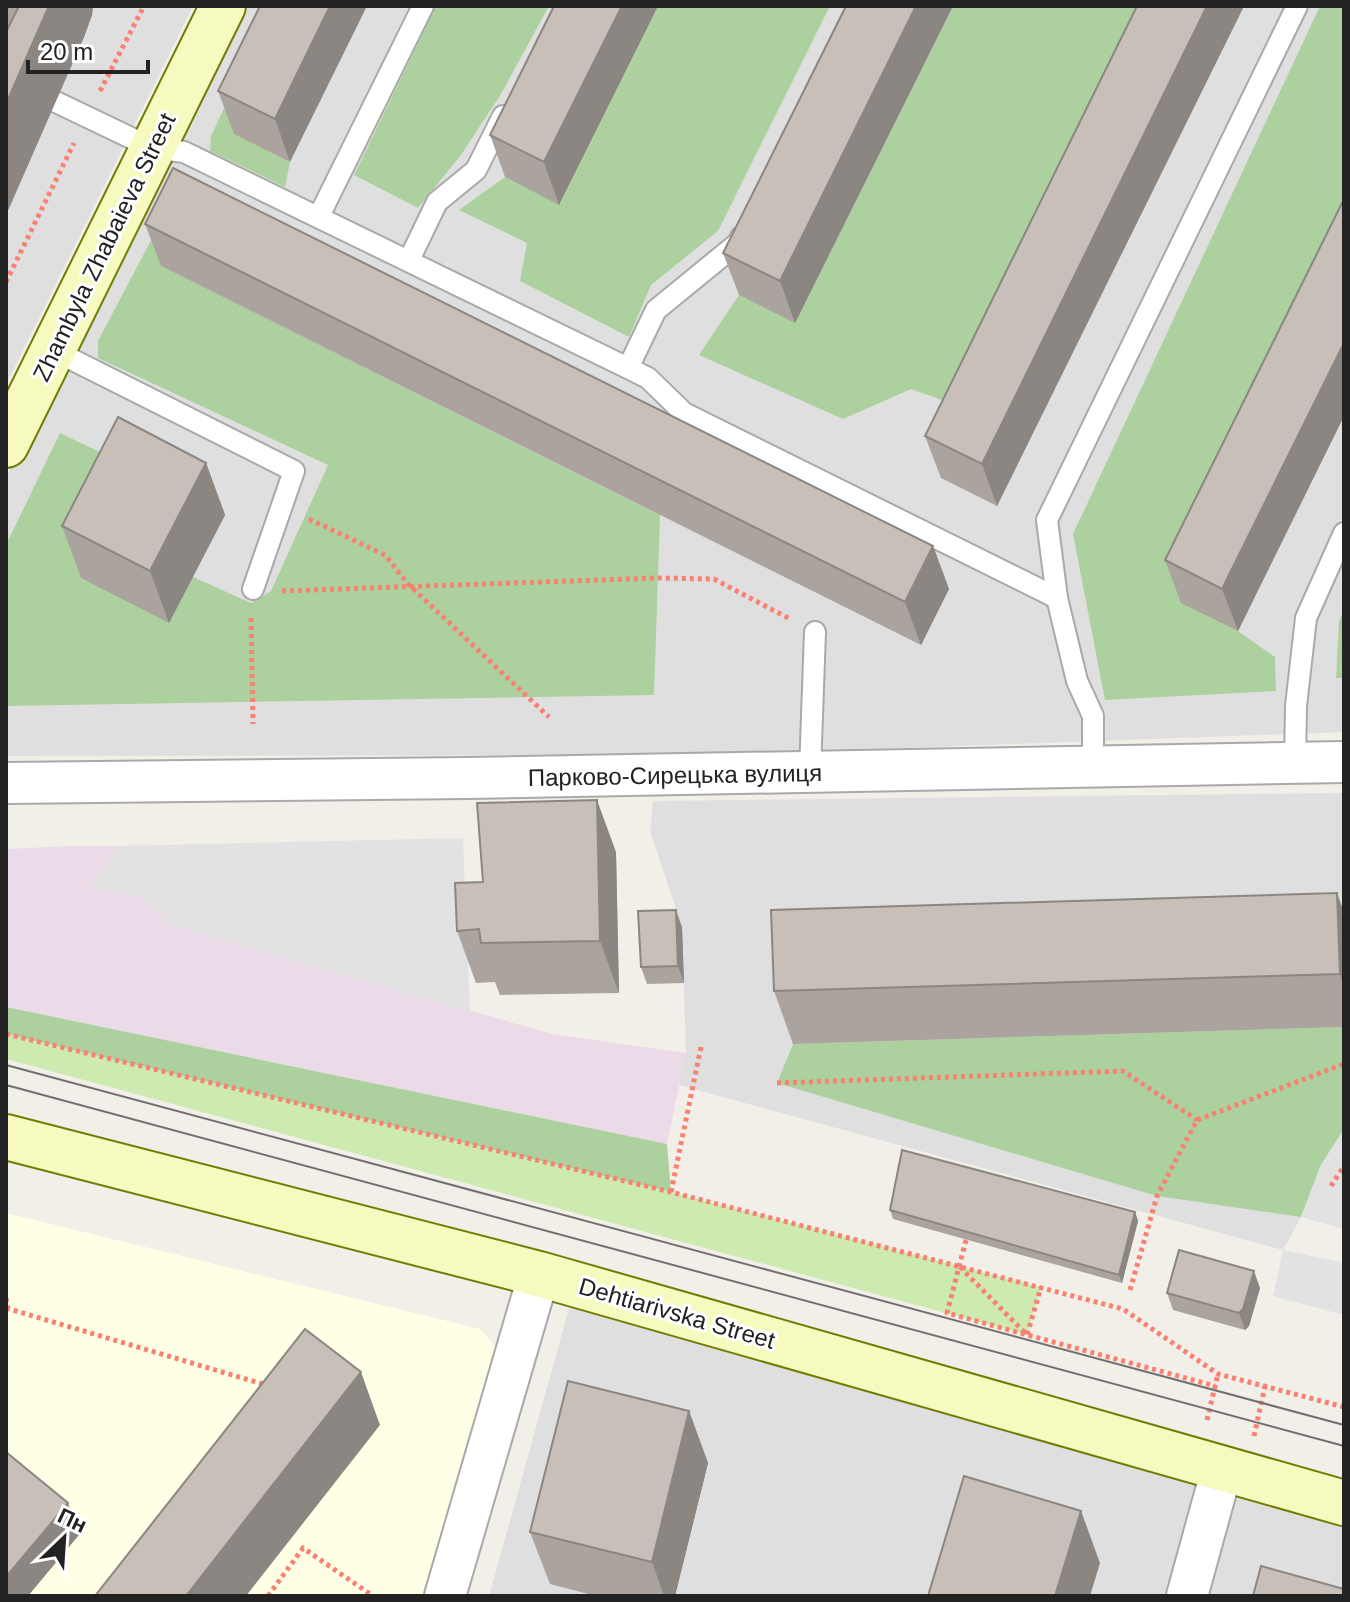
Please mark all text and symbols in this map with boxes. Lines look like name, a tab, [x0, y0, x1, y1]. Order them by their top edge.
scale bar	[28, 24, 148, 74]
text: 20 m	[40, 38, 93, 65]
street label: Zhambyla Zhabaieva Street	[27, 108, 181, 385]
street label: Парково-Сирецька вулиця	[528, 759, 822, 791]
street label: Dehtiarivska Street	[576, 1272, 778, 1354]
north arrow	[24, 1498, 104, 1578]
text: Пн	[54, 1503, 91, 1538]

